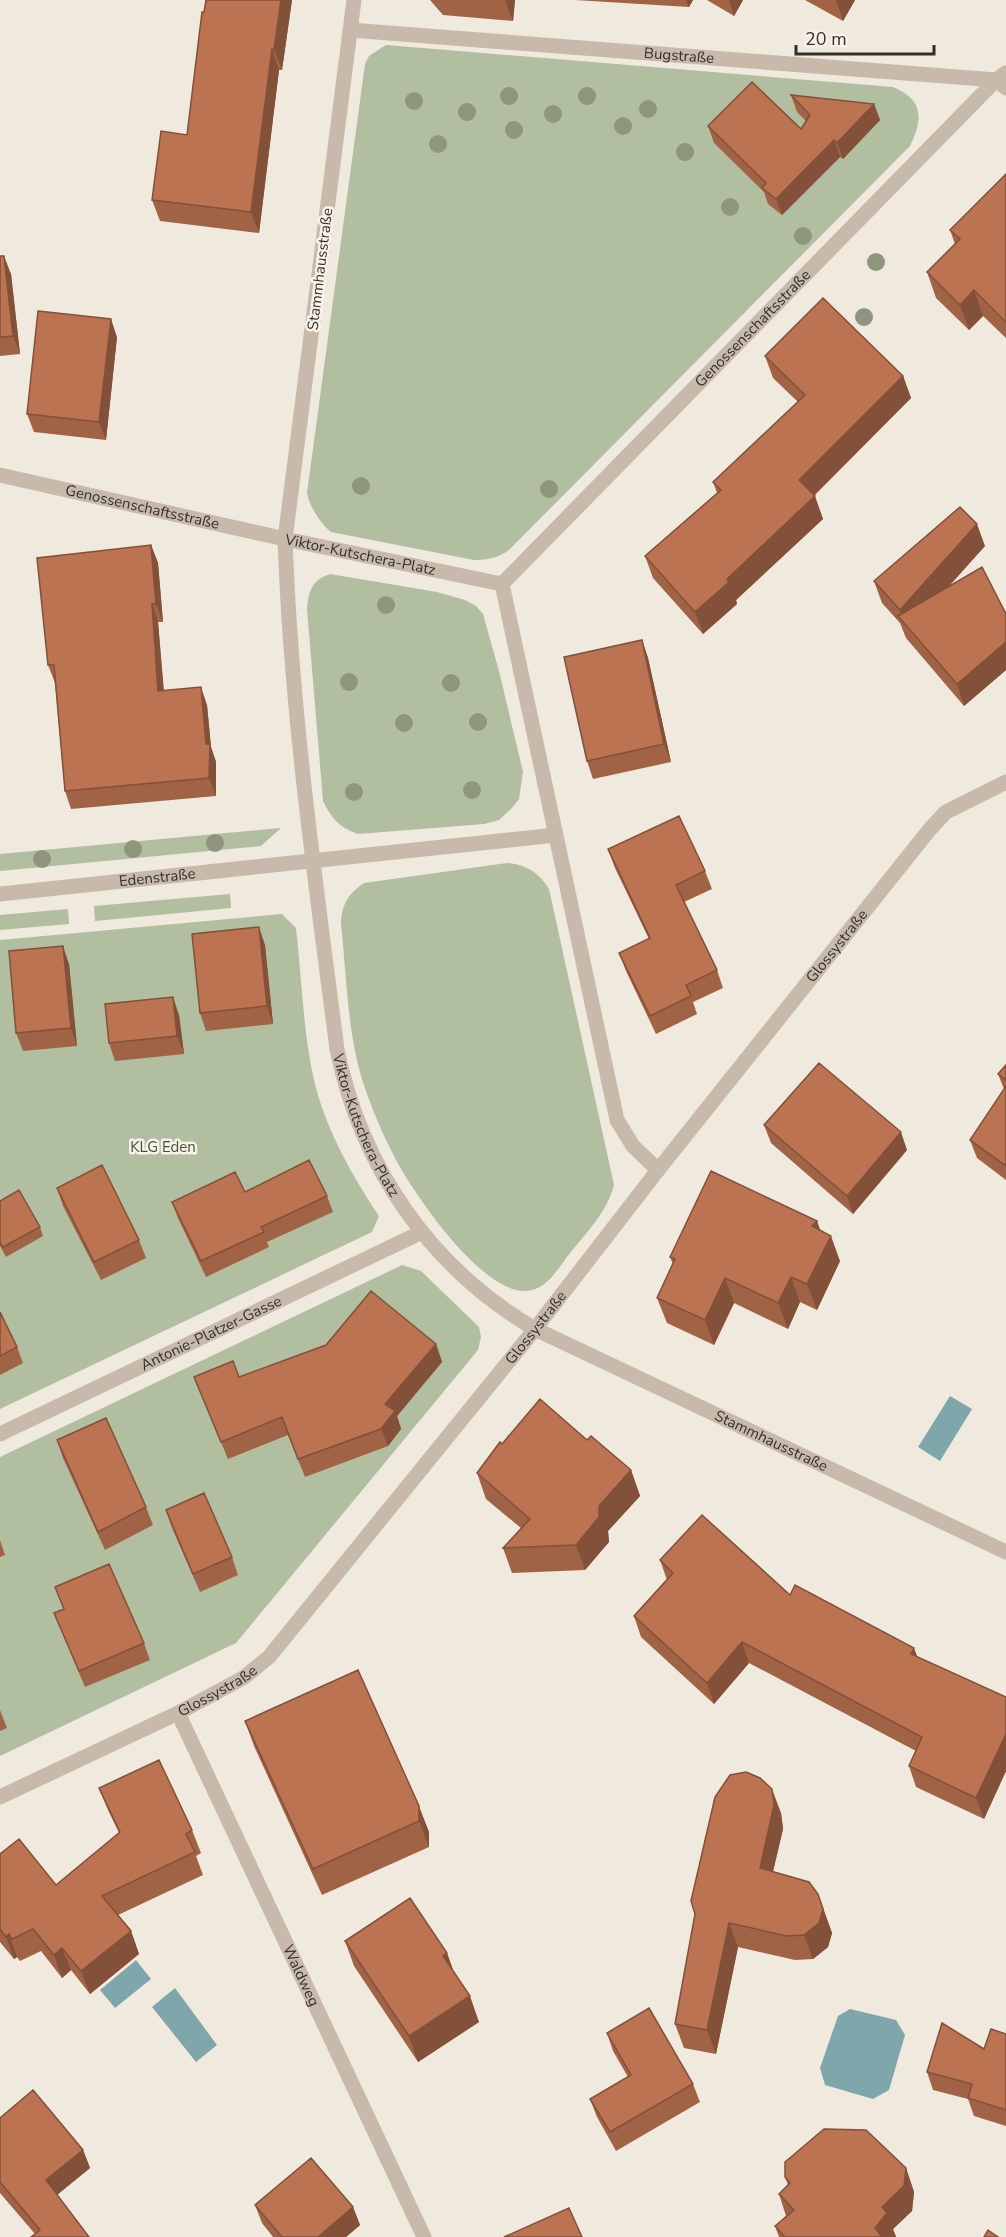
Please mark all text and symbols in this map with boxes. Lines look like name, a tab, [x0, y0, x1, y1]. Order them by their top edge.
scale bar	[796, 18, 934, 56]
text: 20 m	[805, 27, 847, 51]
street label: Bugstraße	[643, 43, 715, 68]
street label: Stammhausstraße	[303, 207, 337, 331]
street label: Genossenschaftsstraße	[690, 265, 815, 392]
street label: Genossenschaftsstraße	[63, 480, 221, 534]
street label: Viktor-Kutschera-Platz	[282, 529, 438, 580]
street label: Edenstraße	[118, 863, 196, 891]
street label: Glossystraße	[801, 905, 872, 987]
street label: Viktor-Kutschera-Platz	[328, 1051, 404, 1201]
park label: KLG Eden	[130, 1137, 196, 1157]
street label: Glossystraße	[500, 1287, 571, 1368]
street label: Antonie-Platzer-Gasse	[137, 1291, 285, 1375]
street label: Stammhausstraße	[711, 1405, 831, 1476]
street label: Glossystraße	[174, 1660, 261, 1721]
street label: Waldweg	[278, 1941, 324, 2010]

